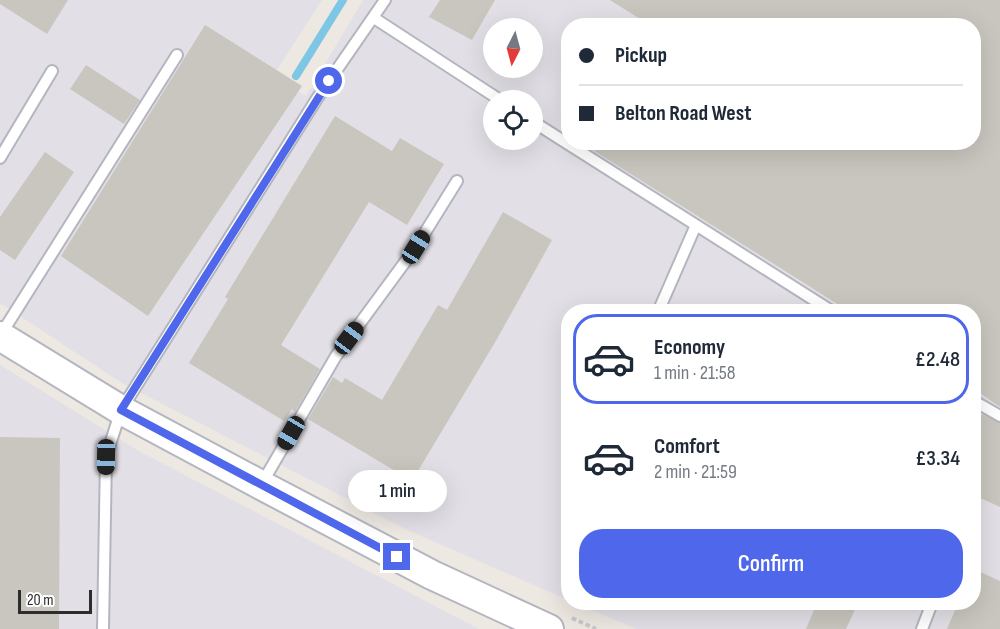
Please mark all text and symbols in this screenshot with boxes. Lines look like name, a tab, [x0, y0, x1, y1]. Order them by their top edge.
north arrow	[483, 18, 543, 78]
map controls	[483, 18, 543, 150]
text: Pickup	[615, 42, 667, 69]
route start	[315, 67, 342, 94]
button: locate	[483, 90, 543, 150]
text: Belton Road West	[615, 100, 751, 127]
car	[399, 227, 433, 267]
car	[331, 318, 367, 358]
icon: car	[582, 332, 636, 386]
text: Economy	[654, 334, 725, 361]
text: £2.48	[915, 346, 960, 373]
text: 1 min · 21:58	[654, 361, 736, 385]
car	[274, 413, 308, 453]
icon: car	[582, 431, 636, 485]
text: Comfort	[654, 433, 720, 460]
car	[97, 439, 115, 475]
text: £3.34	[915, 445, 960, 472]
text: 2 min · 21:59	[654, 460, 737, 484]
callout: 1 min	[348, 470, 446, 512]
text: 1 min	[379, 479, 416, 503]
button: Confirm	[579, 529, 963, 598]
route end	[383, 543, 410, 570]
scale bar	[18, 587, 92, 614]
text: 20 m	[27, 591, 54, 610]

